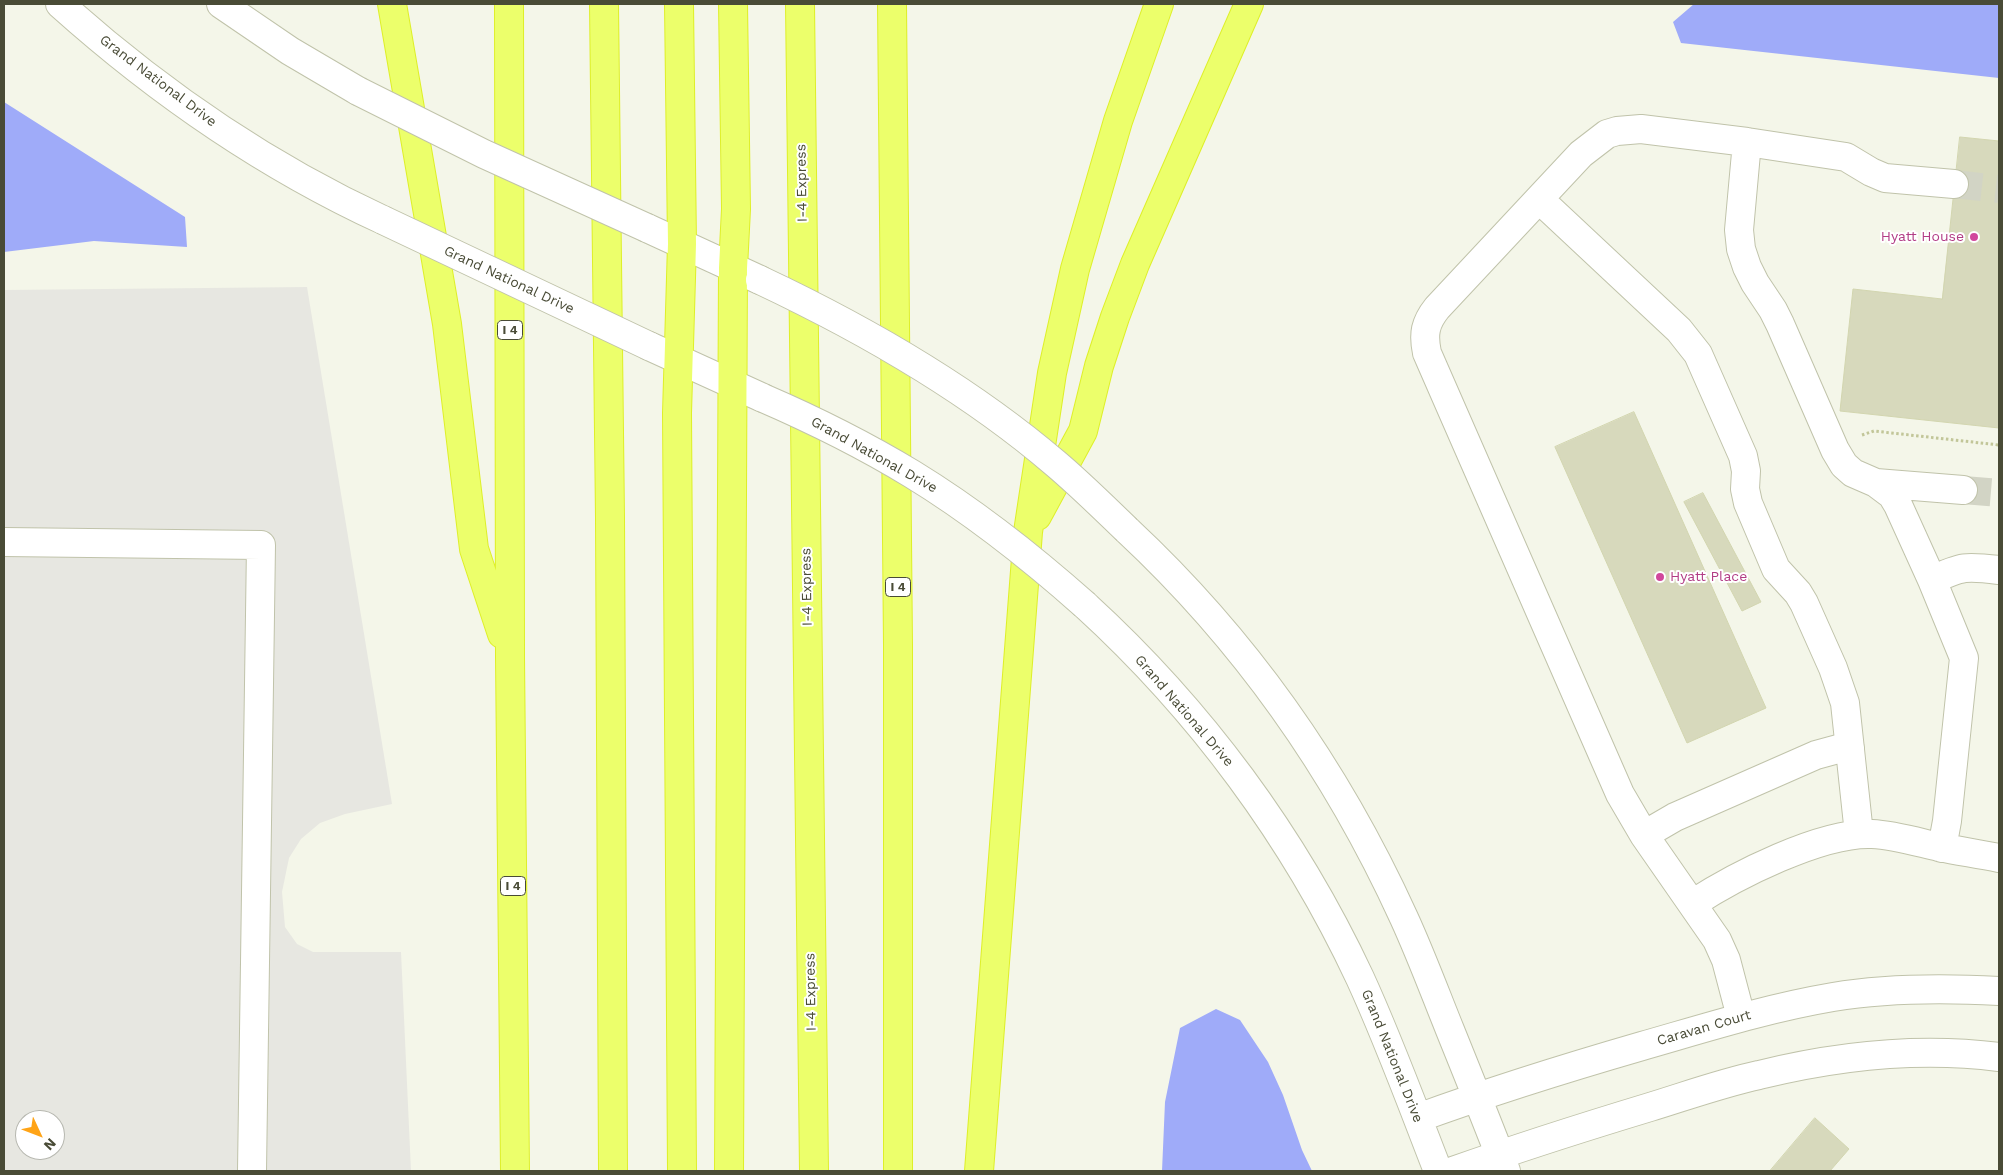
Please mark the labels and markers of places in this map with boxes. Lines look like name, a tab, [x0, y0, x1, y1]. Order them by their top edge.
place label: Hyatt House	[1881, 229, 1964, 245]
marker: Hyatt House	[1968, 231, 1980, 243]
place label: Hyatt Place	[1670, 569, 1747, 585]
marker: Hyatt Place	[1654, 571, 1666, 583]

